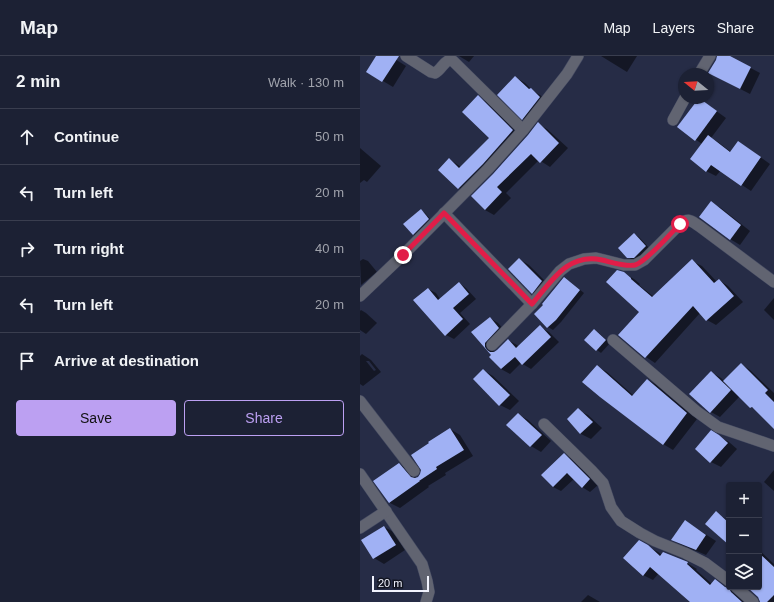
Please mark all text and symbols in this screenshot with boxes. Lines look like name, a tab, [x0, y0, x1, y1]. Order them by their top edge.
text: Map	[20, 17, 58, 38]
text: Map	[603, 20, 631, 36]
text: Layers	[653, 20, 695, 36]
text: Share	[717, 20, 754, 36]
north arrow	[678, 68, 714, 104]
text: 2 min	[16, 72, 60, 91]
text: Walk · 130 m	[268, 75, 344, 90]
icon: ahead	[16, 126, 38, 148]
text: Continue	[54, 128, 119, 145]
text: 50 m	[315, 129, 344, 144]
icon: left	[16, 182, 38, 204]
text: Turn left	[54, 184, 113, 201]
text: 20 m	[315, 185, 344, 200]
route start	[671, 215, 689, 233]
icon: right	[16, 238, 38, 260]
text: Turn right	[54, 240, 124, 257]
text: 40 m	[315, 241, 344, 256]
route end	[394, 246, 412, 264]
icon: left	[16, 294, 38, 316]
text: Turn left	[54, 296, 113, 313]
text: 20 m	[315, 297, 344, 312]
icon: arrive	[16, 350, 38, 372]
text: Arrive at destination	[54, 352, 199, 369]
button: Save	[16, 400, 176, 436]
button: Share	[184, 400, 344, 436]
map controls	[726, 482, 762, 590]
button: +	[726, 482, 762, 518]
button: −	[726, 518, 762, 554]
button: layers	[726, 554, 762, 590]
scale bar	[372, 574, 429, 593]
text: 20 m	[378, 577, 402, 589]

